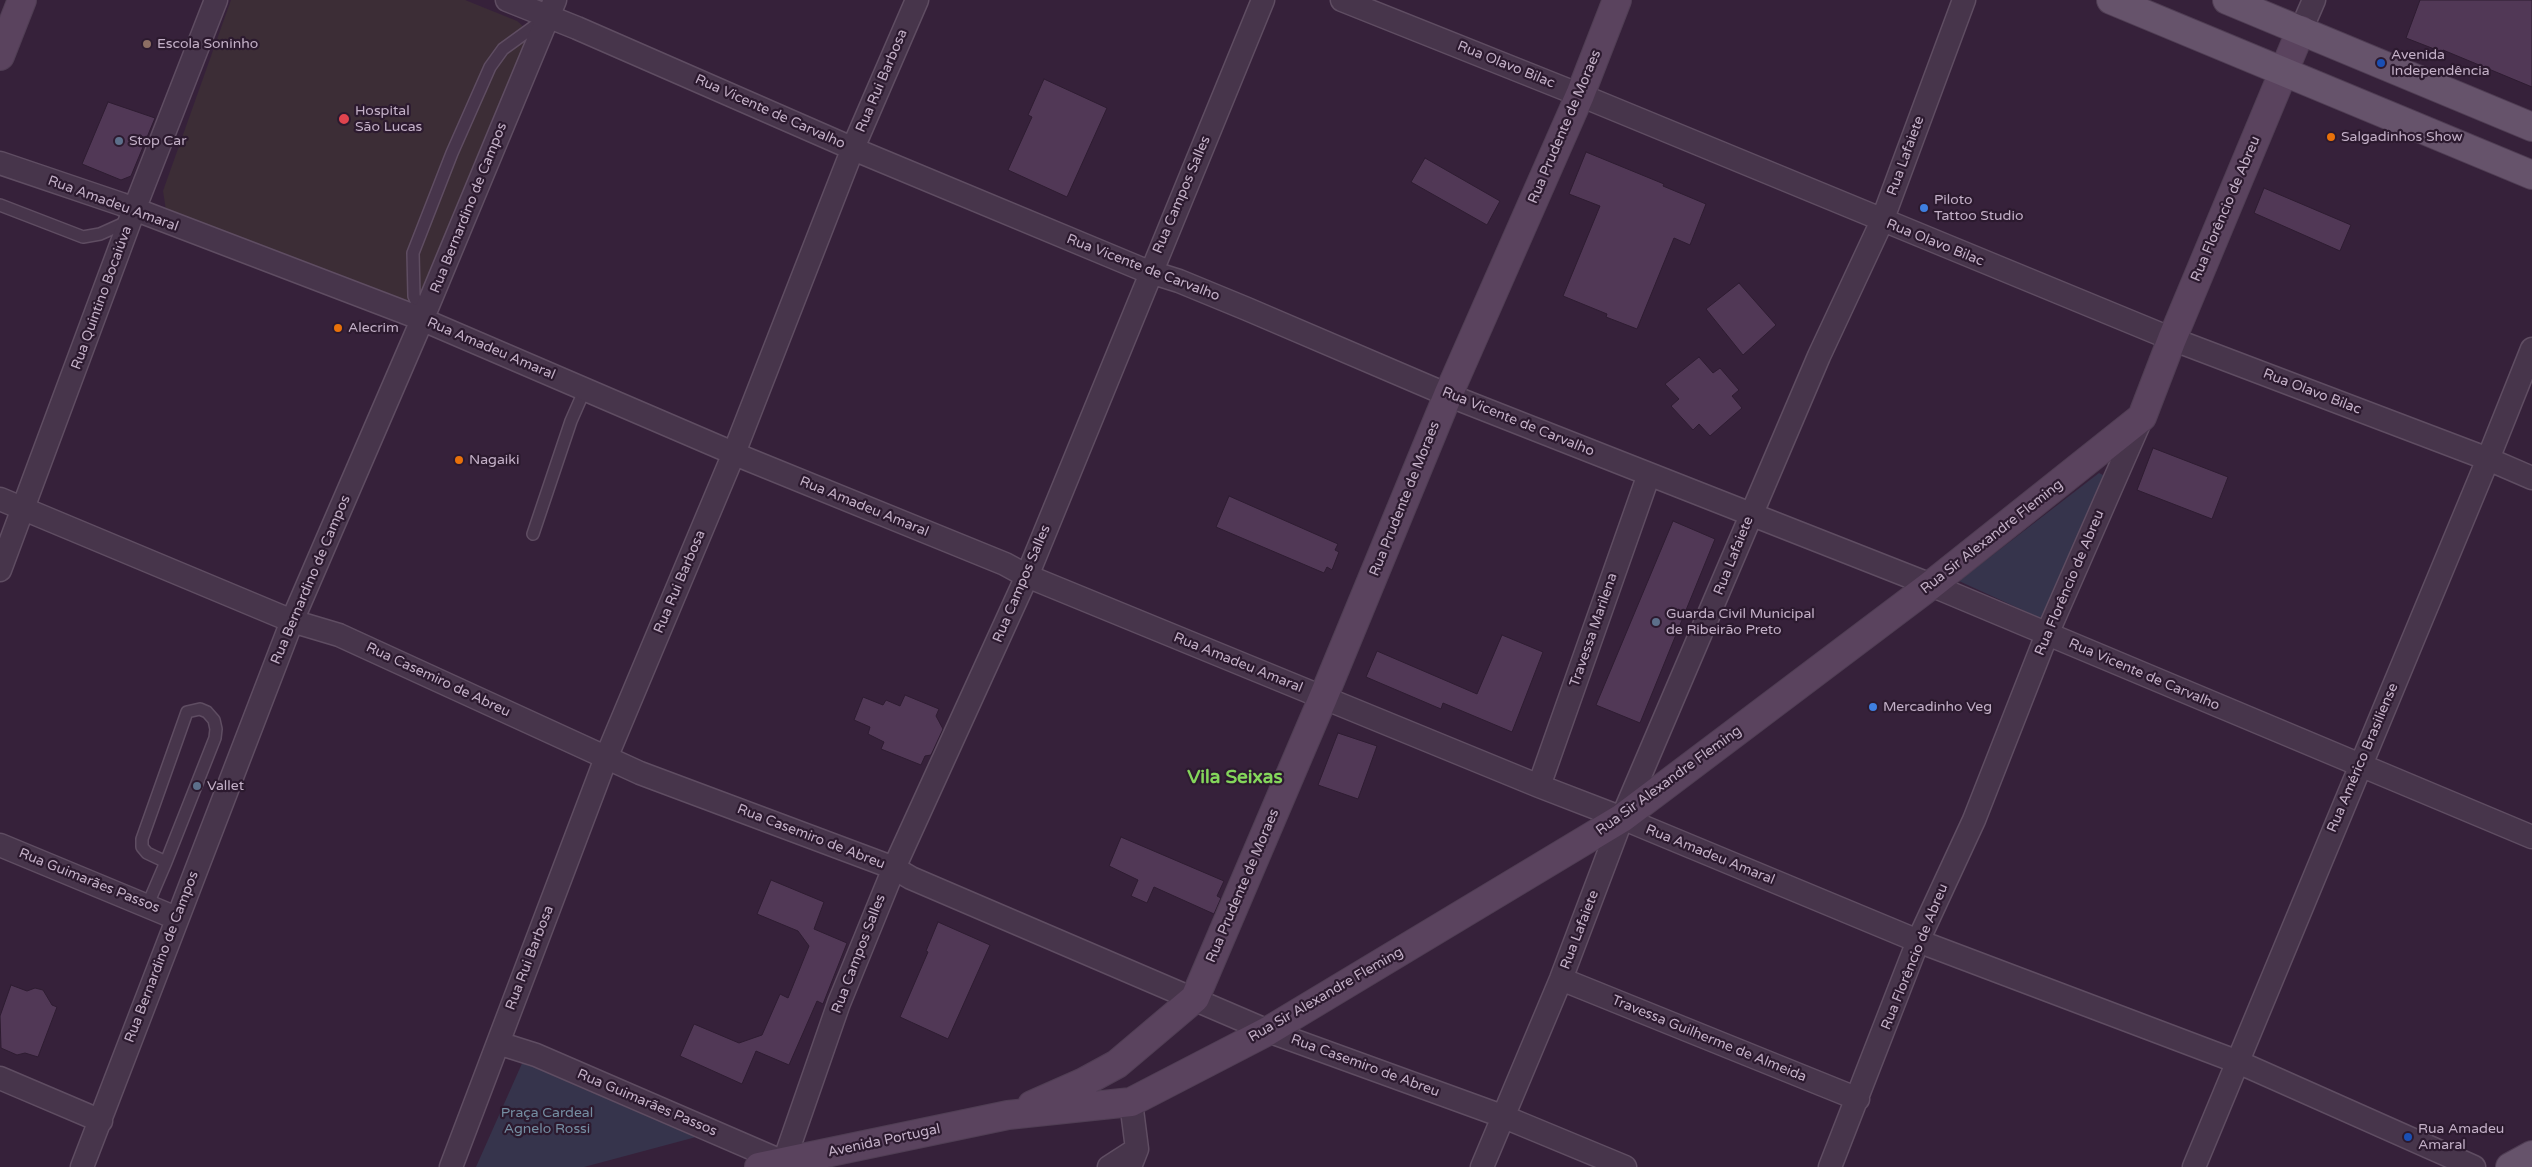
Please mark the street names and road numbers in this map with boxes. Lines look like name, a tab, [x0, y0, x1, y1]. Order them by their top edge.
street label: Rua Rui Barbosa	[853, 27, 911, 135]
street label: Rua Olavo Bilac	[1455, 38, 1557, 92]
street label: Rua Prudente de Moraes	[1525, 48, 1605, 206]
street label: Rua Vicente de Carvalho	[692, 71, 848, 153]
street label: Rua Lafaiete	[1884, 114, 1928, 198]
street label: Rua Bernardino de Campos	[427, 120, 511, 296]
street label: Rua Campos Salles	[1150, 134, 1214, 256]
street label: Rua Florêncio de Abreu	[2188, 134, 2264, 284]
street label: Rua Amadeu Amaral	[45, 173, 181, 235]
street label: Rua Olavo Bilac	[1884, 216, 1986, 270]
street label: Rua Quintino Bocaiúva	[68, 224, 136, 372]
street label: Rua Vicente de Carvalho	[1064, 231, 1222, 305]
street label: Rua Amadeu Amaral	[424, 314, 558, 384]
street label: Rua Olavo Bilac	[2261, 366, 2363, 418]
street label: Rua Vicente de Carvalho	[1439, 384, 1597, 460]
street label: Rua Prudente de Moraes	[1366, 419, 1444, 579]
street label: Rua Amadeu Amaral	[797, 473, 931, 541]
street label: Rua Sir Alexandre Fleming	[1918, 476, 2066, 598]
street label: Rua Bernardino de Campos	[268, 493, 354, 667]
street label: Rua Florêncio de Abreu	[2032, 508, 2108, 658]
street label: Rua Lafaiete	[1711, 514, 1757, 598]
street label: Rua Campos Salles	[990, 523, 1054, 645]
street label: Rua Rui Barbosa	[651, 528, 709, 636]
street label: Travessa Marilena	[1567, 571, 1621, 689]
street label: Rua Amadeu Amaral	[1171, 629, 1305, 697]
street label: Rua Vicente de Carvalho	[2066, 635, 2222, 715]
street label: Rua Casemiro de Abreu	[363, 639, 513, 721]
street label: Rua Américo Brasiliense	[2324, 681, 2402, 835]
street label: Rua Sir Alexandre Fleming	[1593, 723, 1745, 839]
street label: Rua Casemiro de Abreu	[735, 801, 887, 873]
street label: Rua Prudente de Moraes	[1203, 807, 1283, 965]
street label: Rua Amadeu Amaral	[1643, 821, 1777, 889]
street label: Rua Guimarães Passos	[16, 845, 162, 917]
street label: Rua Bernardino de Campos	[121, 869, 203, 1045]
street label: Rua Florêncio de Abreu	[1878, 881, 1952, 1033]
street label: Rua Lafaiete	[1557, 888, 1603, 972]
street label: Rua Campos Salles	[829, 892, 889, 1016]
street label: Rua Rui Barbosa	[502, 903, 558, 1013]
street label: Rua Sir Alexandre Fleming	[1246, 944, 1406, 1046]
street label: Travessa Guilherme de Almeida	[1609, 992, 1809, 1086]
street label: Rua Casemiro de Abreu	[1288, 1031, 1442, 1101]
street label: Rua Guimarães Passos	[574, 1066, 720, 1140]
street label: Avenida Portugal	[826, 1121, 942, 1161]

